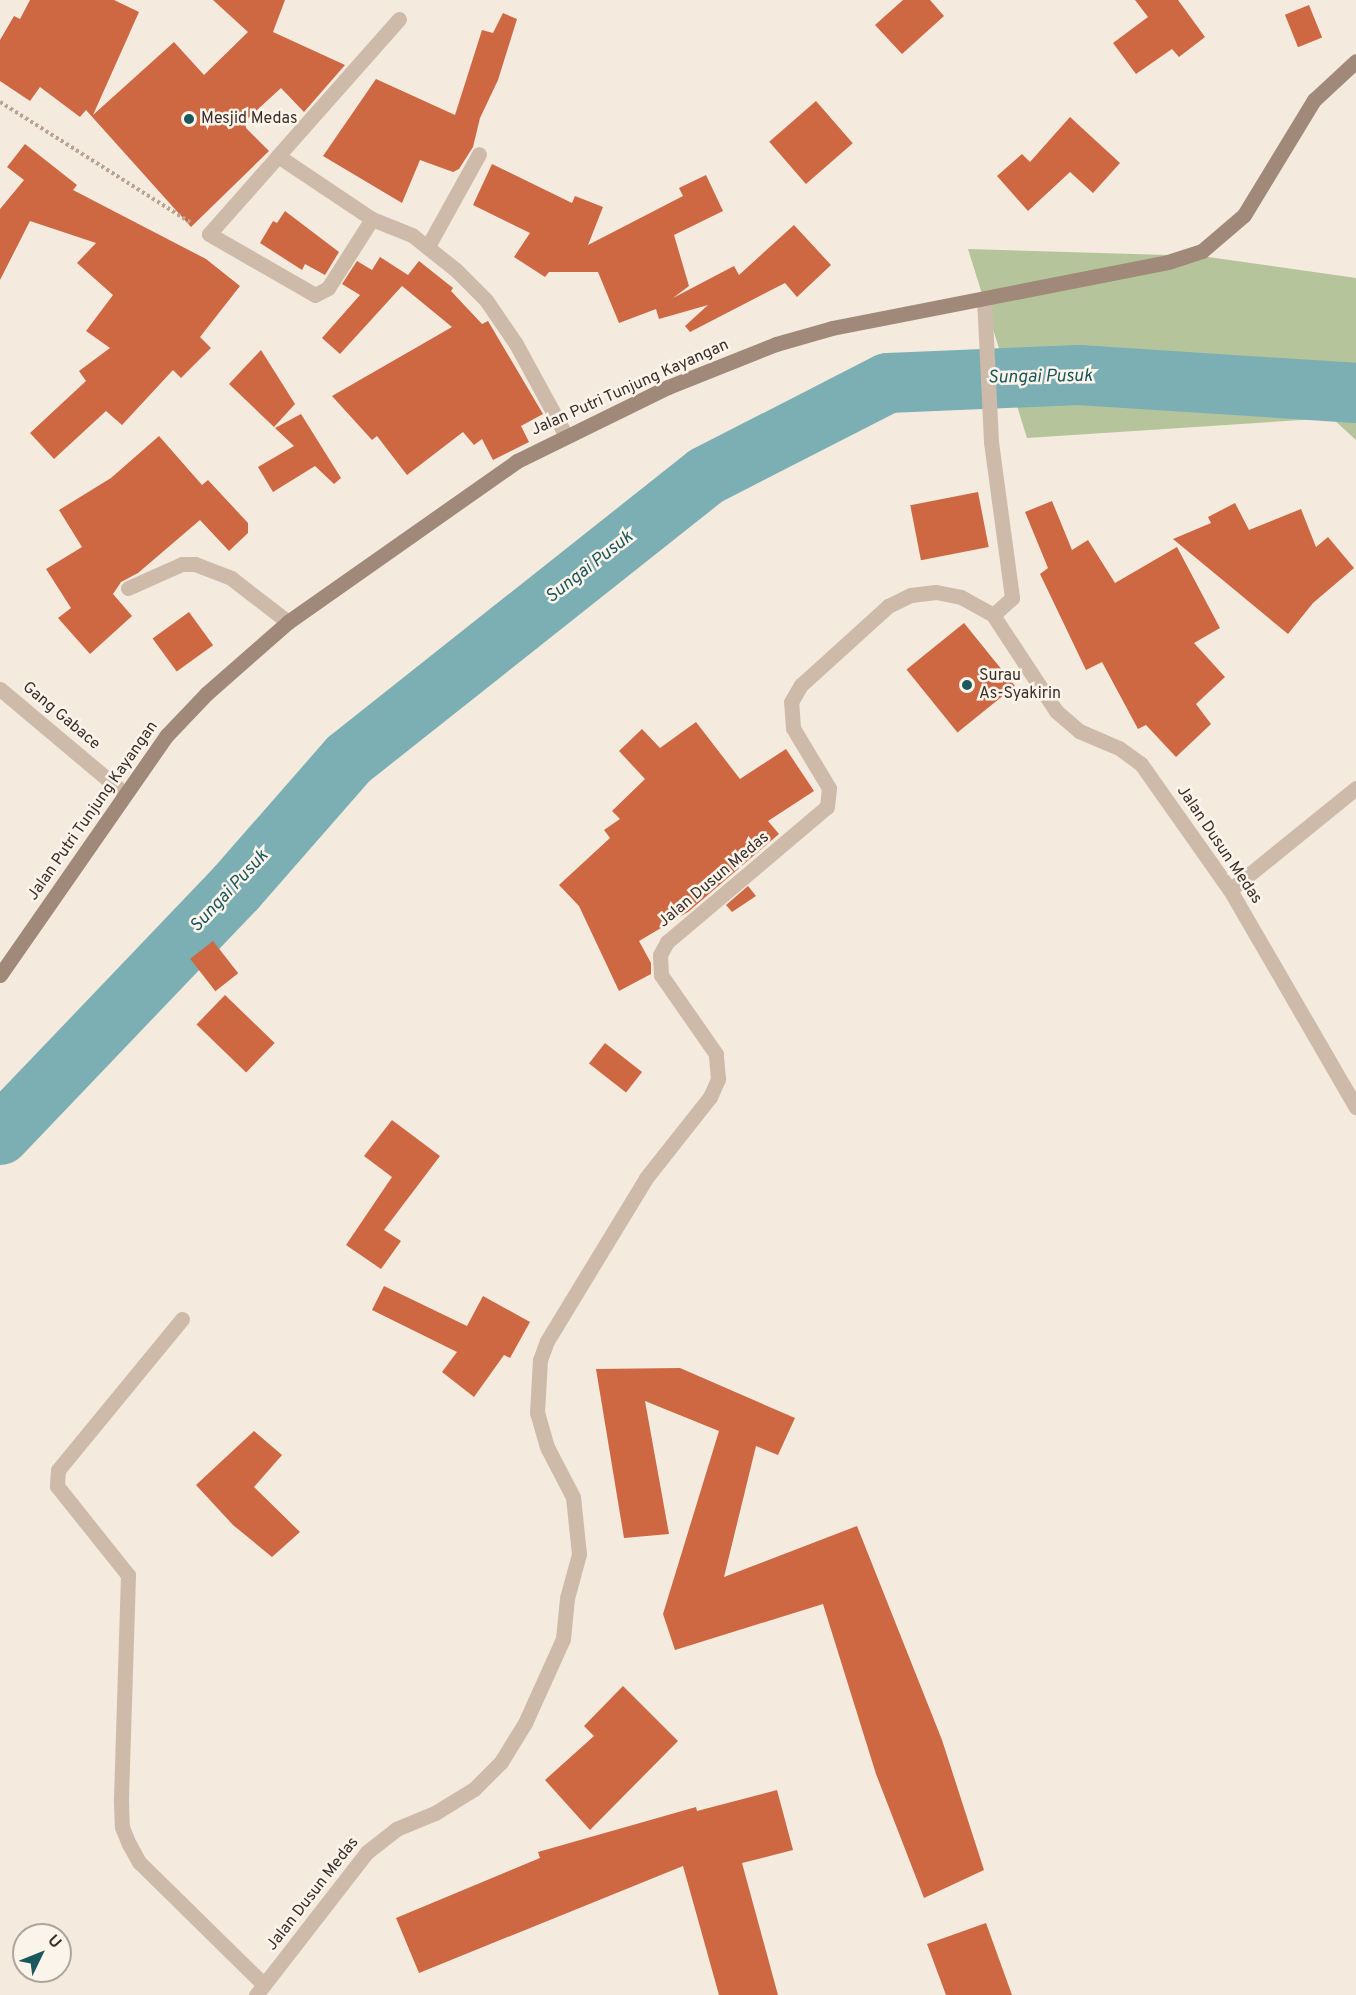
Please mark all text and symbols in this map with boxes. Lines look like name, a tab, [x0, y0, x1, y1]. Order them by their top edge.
place label: Mesjid Medas	[201, 109, 297, 129]
marker: Mesjid Medas	[182, 112, 196, 126]
street label: Jalan Putri Tunjung Kayangan	[528, 336, 732, 440]
water label: Sungai Pusuk	[987, 366, 1093, 390]
water label: Sungai Pusuk	[542, 527, 638, 609]
place label: Surau As-Syakirin	[979, 666, 1061, 704]
street label: Gang Gabace	[18, 678, 104, 754]
marker: Surau As-Syakirin	[960, 678, 974, 692]
street label: Jalan Putri Tunjung Kayangan	[23, 717, 163, 905]
street label: Jalan Dusun Medas	[1172, 782, 1266, 908]
street label: Jalan Dusun Medas	[655, 828, 773, 932]
water label: Sungai Pusuk	[186, 846, 274, 938]
street label: Jalan Dusun Medas	[263, 1833, 363, 1955]
north arrow	[12, 1923, 72, 1983]
text: U	[42, 1931, 65, 1953]

